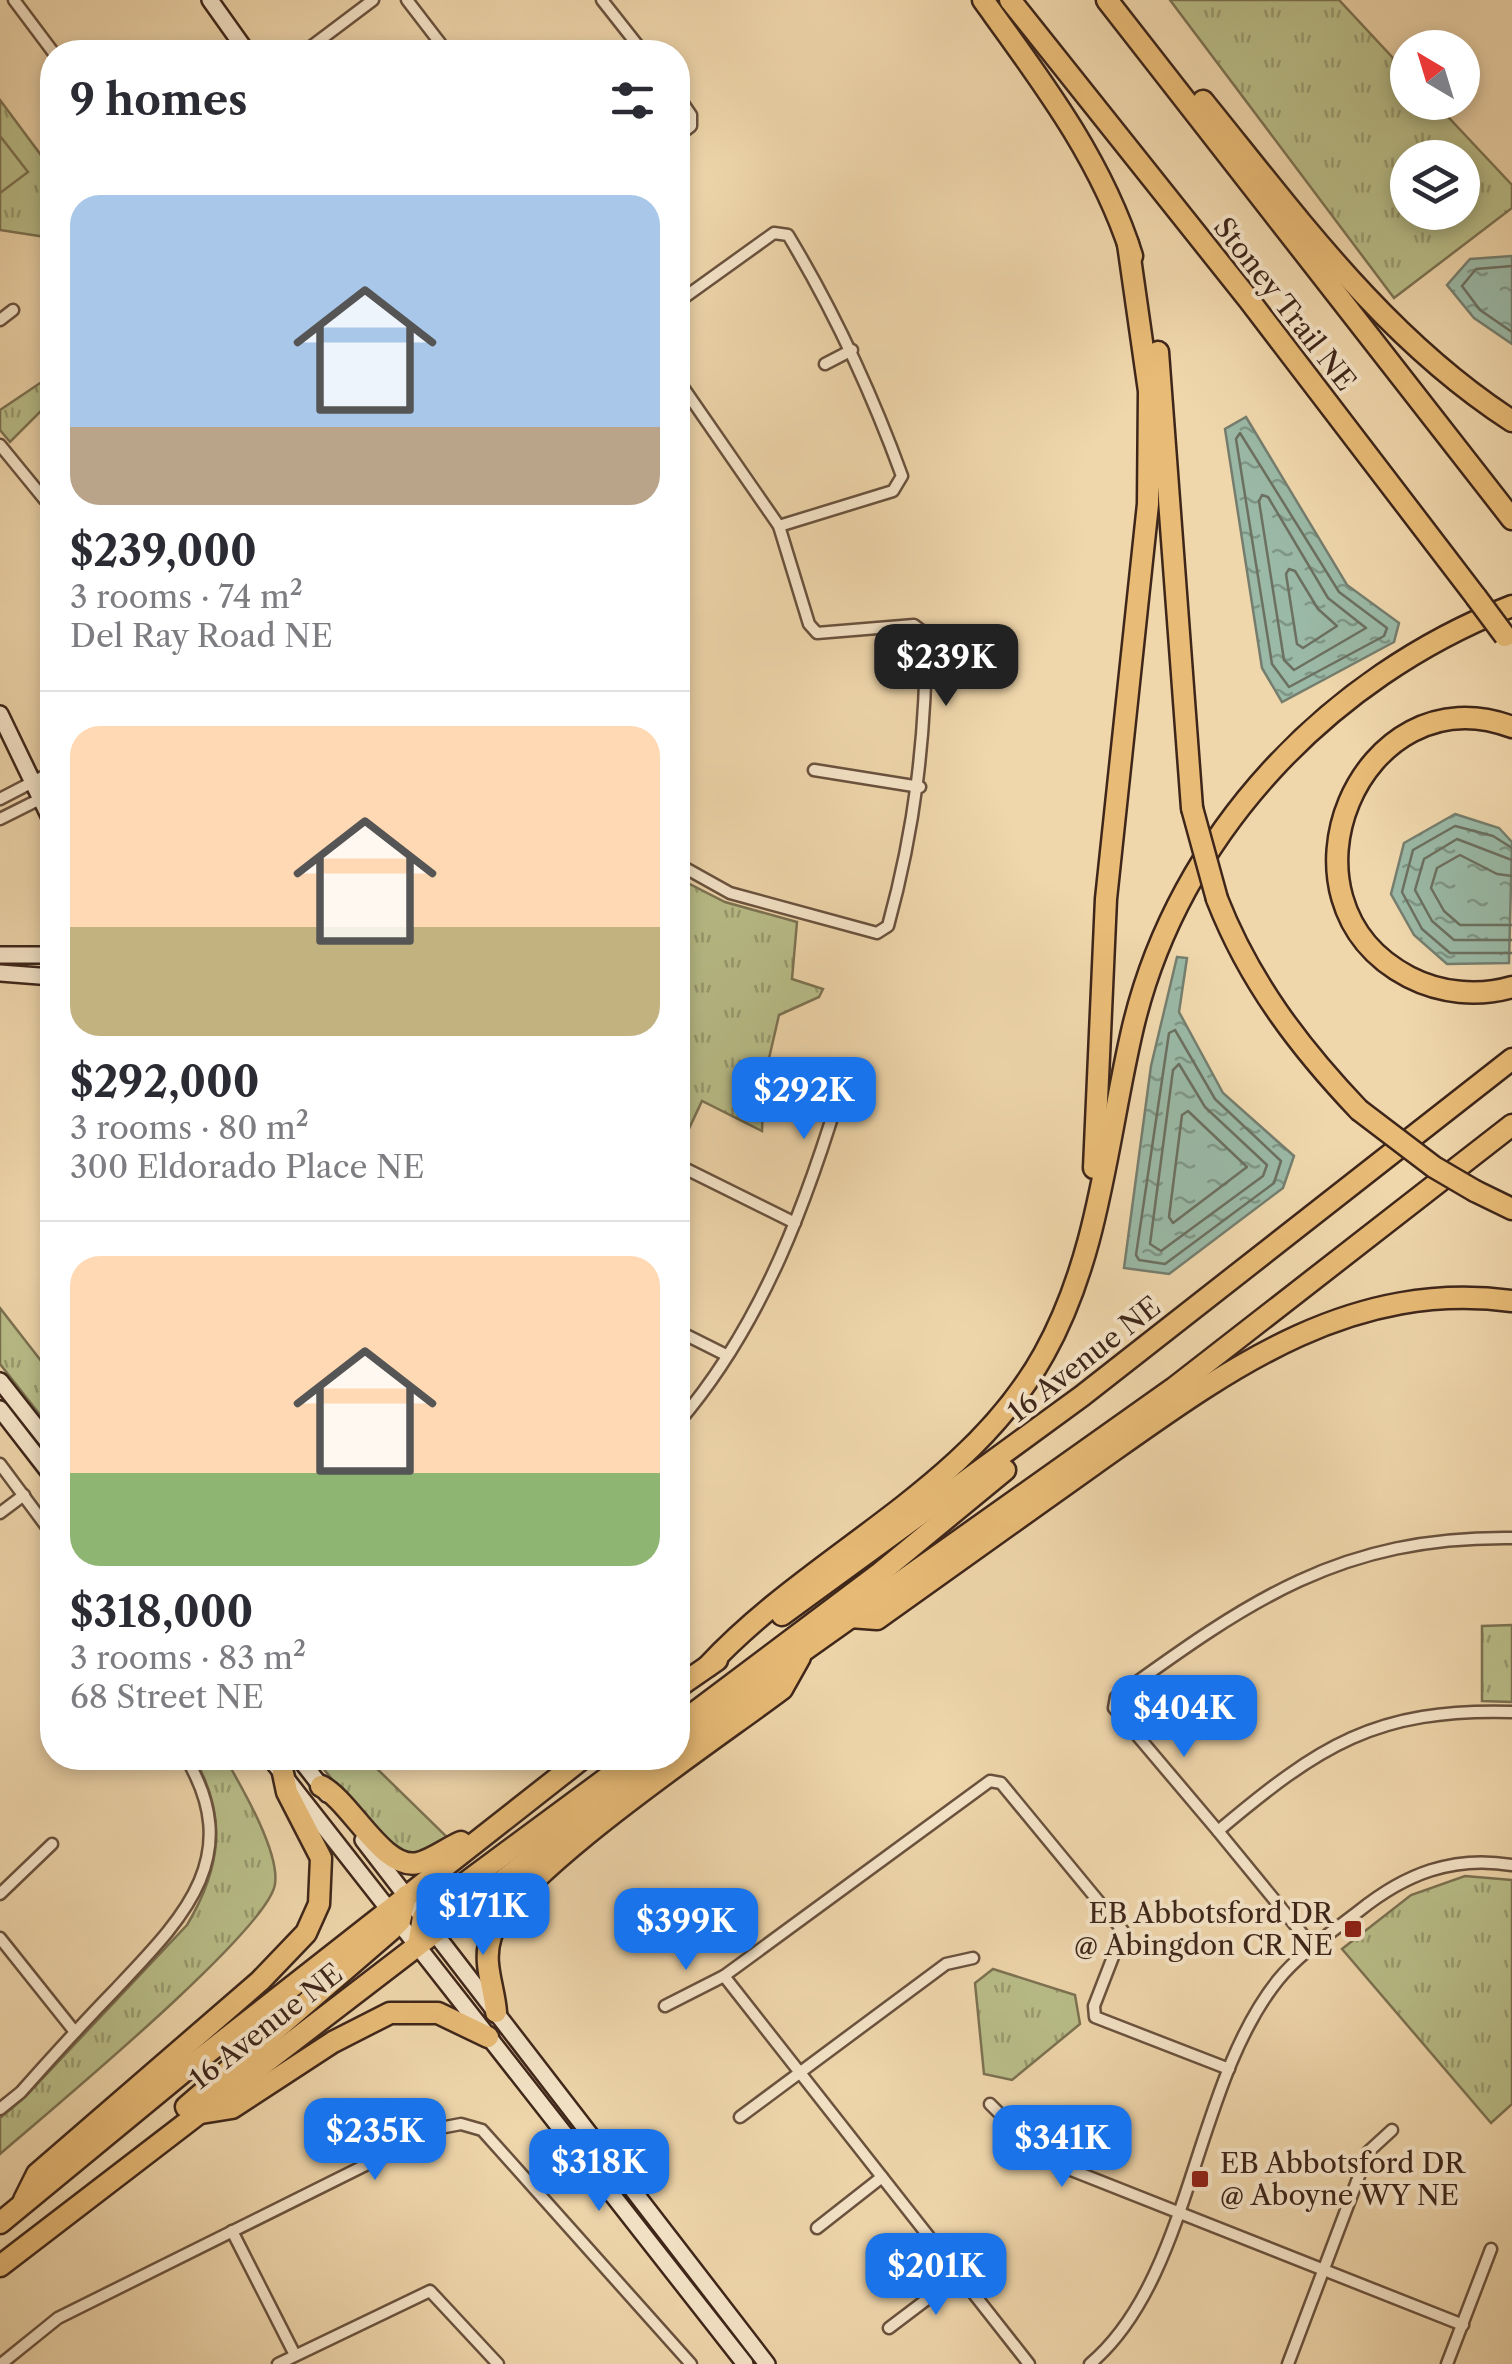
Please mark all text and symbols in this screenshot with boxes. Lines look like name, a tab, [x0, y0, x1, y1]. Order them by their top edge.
north arrow	[1390, 30, 1480, 120]
map controls	[1390, 30, 1480, 230]
icon: filters	[605, 73, 660, 128]
text: 9 homes	[70, 74, 248, 126]
button: layers	[1390, 140, 1480, 230]
street label: Stoney Trail NE	[1207, 211, 1363, 397]
icon: home	[275, 260, 455, 440]
text: $239,000	[70, 525, 257, 577]
text: 3 rooms · 74 m²	[70, 577, 303, 616]
text: Del Ray Road NE	[70, 616, 333, 655]
pin: $239K	[876, 624, 1016, 709]
text: $239K	[896, 637, 996, 676]
icon: home	[275, 791, 455, 971]
text: $292,000	[70, 1056, 259, 1108]
pin: $292K	[734, 1057, 874, 1142]
text: $292K	[754, 1070, 854, 1109]
text: 3 rooms · 80 m²	[70, 1108, 309, 1147]
text: 300 Eldorado Place NE	[70, 1147, 424, 1186]
street label: 16 Avenue NE	[1001, 1289, 1167, 1429]
icon: home	[275, 1321, 455, 1501]
text: $318,000	[70, 1586, 253, 1638]
text: 3 rooms · 83 m²	[70, 1638, 306, 1677]
pin: $404K	[1114, 1675, 1254, 1760]
text: 68 Street NE	[70, 1677, 264, 1716]
text: $404K	[1133, 1688, 1235, 1727]
pin: $171K	[413, 1873, 553, 1958]
text: $171K	[439, 1886, 527, 1925]
pin: $399K	[616, 1888, 756, 1973]
place label: EB Abbotsford DR @ Abingdon CR NE	[1074, 1896, 1335, 1962]
text: $399K	[636, 1901, 736, 1940]
marker: EB Abbotsford DR @ Abingdon CR NE	[1342, 1918, 1364, 1940]
street label: 16 Avenue NE	[183, 1956, 349, 2096]
pin: $235K	[305, 2098, 445, 2183]
pin: $341K	[992, 2105, 1132, 2190]
text: $235K	[326, 2111, 424, 2150]
text: $341K	[1015, 2118, 1109, 2157]
pin: $318K	[529, 2129, 669, 2214]
text: $318K	[551, 2142, 647, 2181]
place label: EB Abbotsford DR @ Aboyne WY NE	[1220, 2146, 1466, 2212]
marker: EB Abbotsford DR @ Aboyne WY NE	[1189, 2168, 1211, 2190]
pin: $201K	[866, 2233, 1006, 2318]
text: $201K	[887, 2246, 985, 2285]

